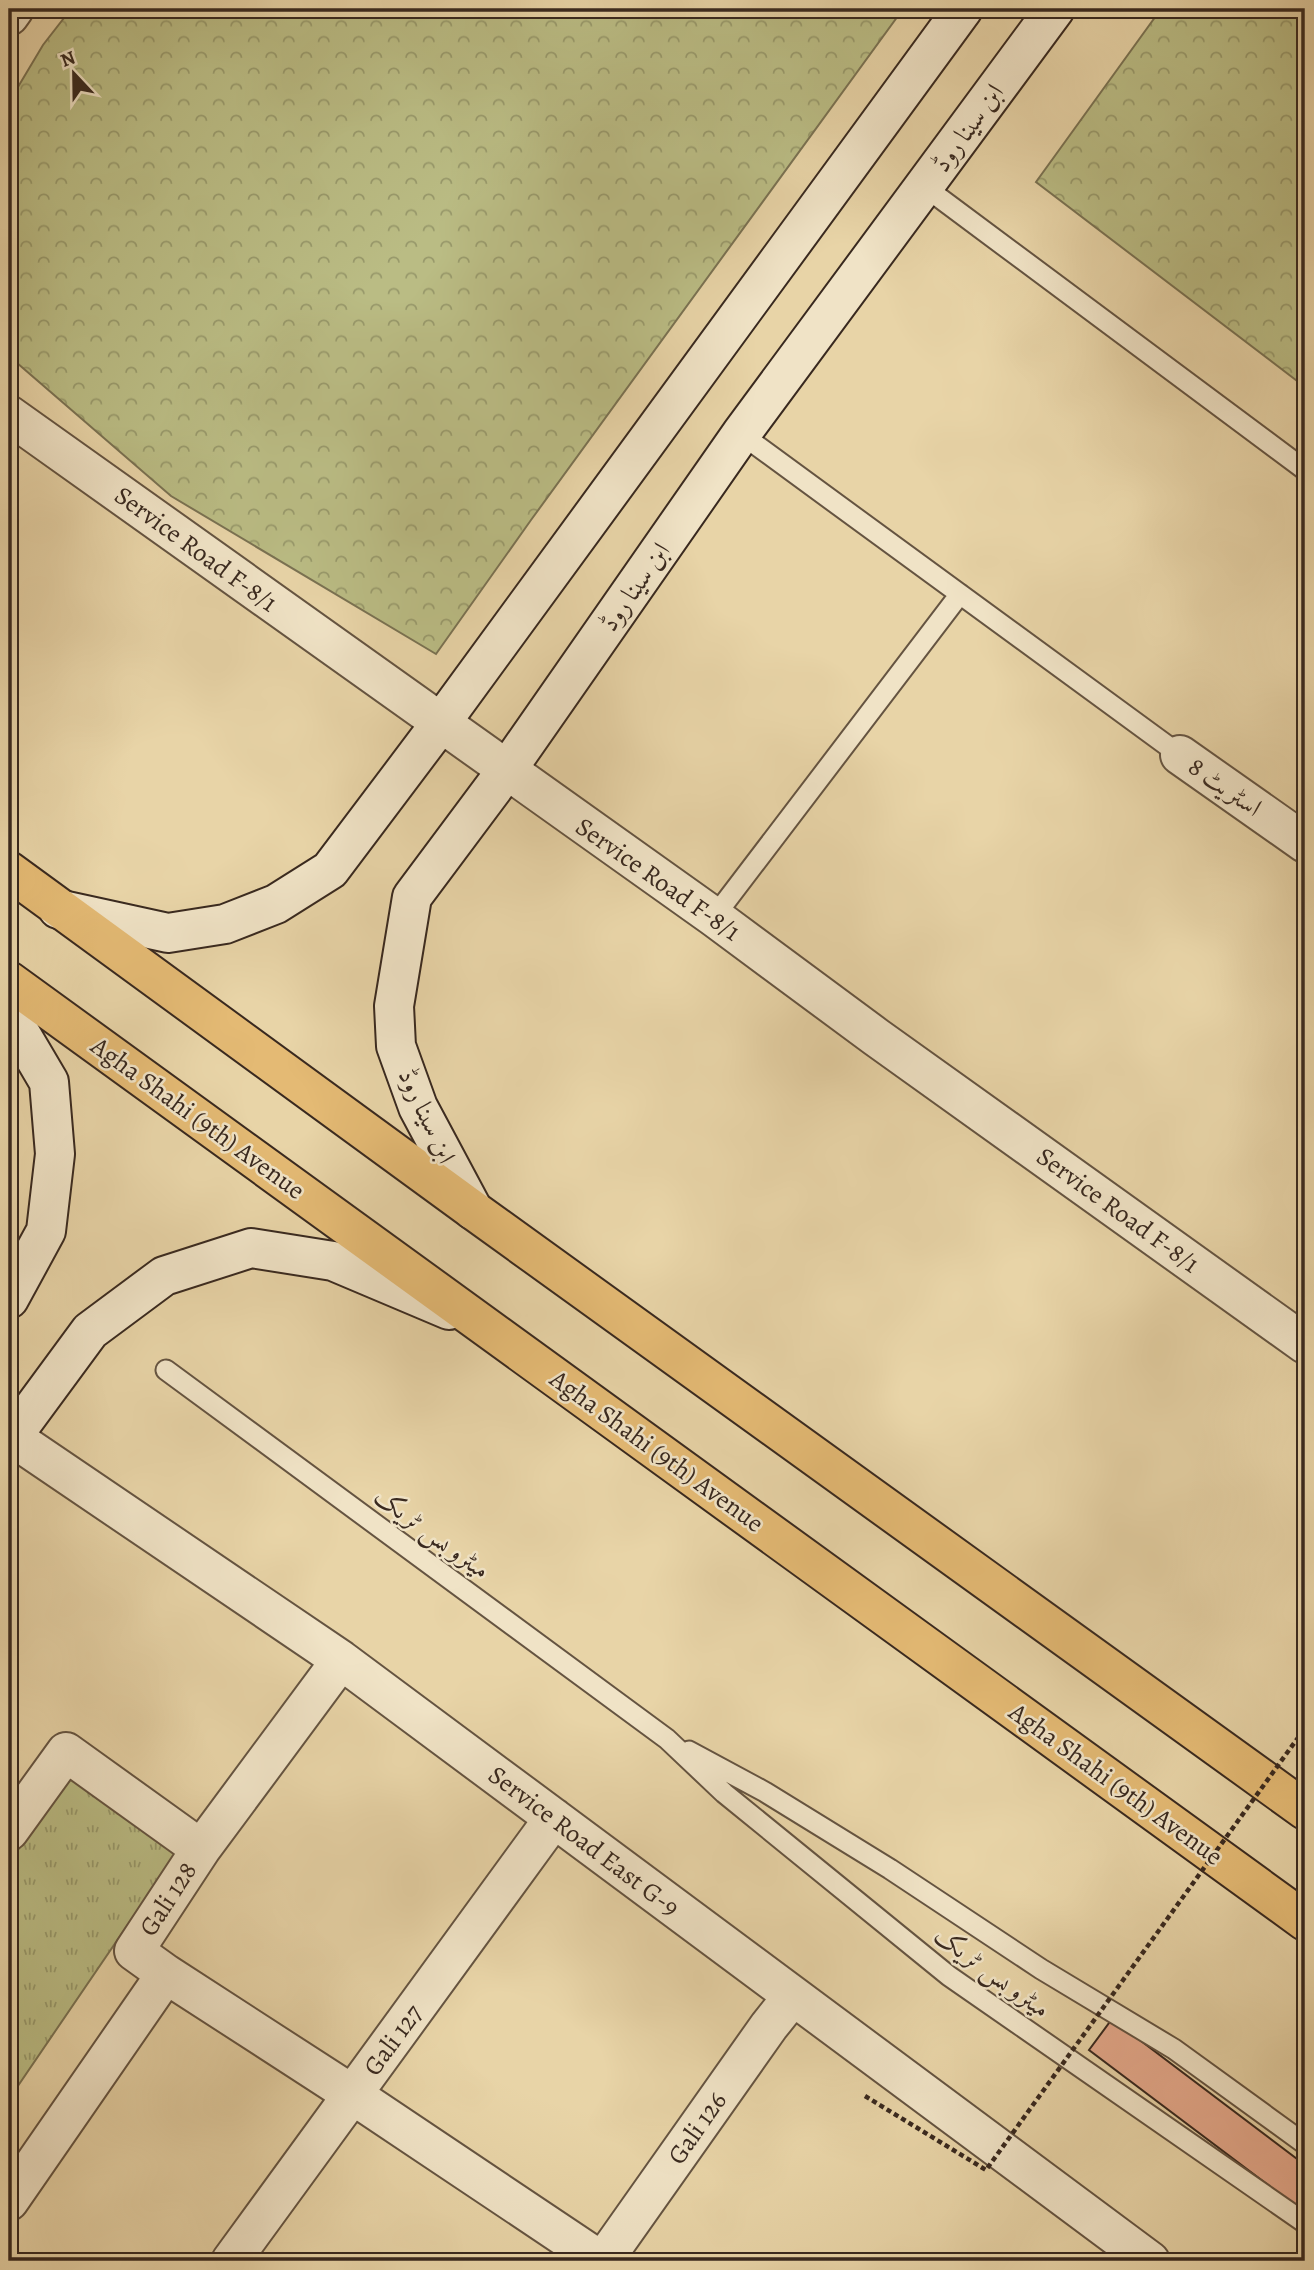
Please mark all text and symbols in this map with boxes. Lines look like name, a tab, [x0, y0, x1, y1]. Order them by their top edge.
north arrow	[38, 38, 108, 108]
text: N	[57, 44, 79, 74]
street label: ابن سینا روڈ	[924, 77, 1012, 179]
street label: Service Road F-8/1	[107, 478, 285, 620]
street label: ابن سینا روڈ	[592, 535, 678, 639]
street label: اسٹریٹ 8	[1181, 749, 1269, 825]
street label: Service Road F-8/1	[569, 809, 747, 949]
street label: Agha Shahi (9th) Avenue	[83, 1028, 312, 1208]
street label: ابن سینا روڈ	[390, 1063, 464, 1169]
street label: Service Road F-8/1	[1029, 1139, 1207, 1281]
street label: Agha Shahi (9th) Avenue	[542, 1361, 771, 1541]
street label: میٹرو بس ٹریک	[367, 1479, 497, 1587]
street label: Agha Shahi (9th) Avenue	[1001, 1694, 1230, 1874]
street label: Service Road East G-9	[481, 1757, 687, 1925]
street label: Gali 128	[131, 1855, 205, 1943]
street label: میٹرو بس ٹریک	[927, 1918, 1057, 2026]
street label: Gali 127	[355, 1997, 431, 2083]
street label: Gali 126	[659, 2085, 735, 2171]

